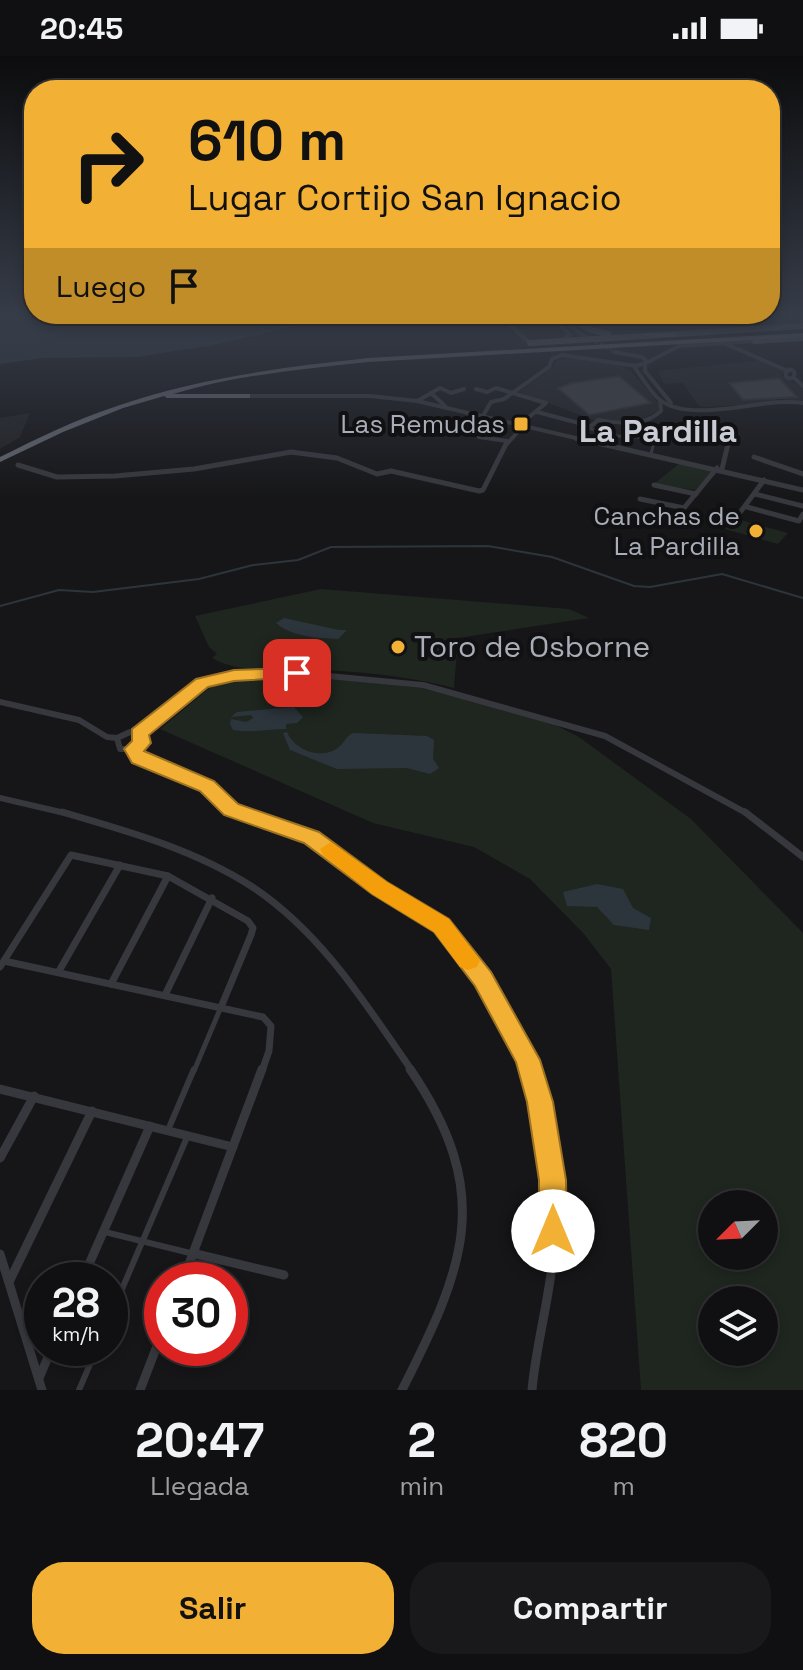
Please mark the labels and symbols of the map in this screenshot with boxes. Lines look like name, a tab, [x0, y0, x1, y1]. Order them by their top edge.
place label: Las Remudas	[340, 407, 505, 441]
district label: La Pardilla	[579, 411, 737, 451]
marker: Las Remudas	[512, 415, 530, 433]
place label: Canchas de La Pardilla	[594, 499, 740, 563]
marker: Canchas de La Pardilla	[747, 522, 765, 540]
place label: Toro de Osborne	[414, 627, 650, 666]
marker: Toro de Osborne	[389, 638, 407, 656]
pin	[263, 639, 331, 707]
position arrow	[511, 1189, 595, 1273]
north arrow	[698, 1190, 778, 1270]
speed limit sign: 30	[144, 1262, 248, 1366]

